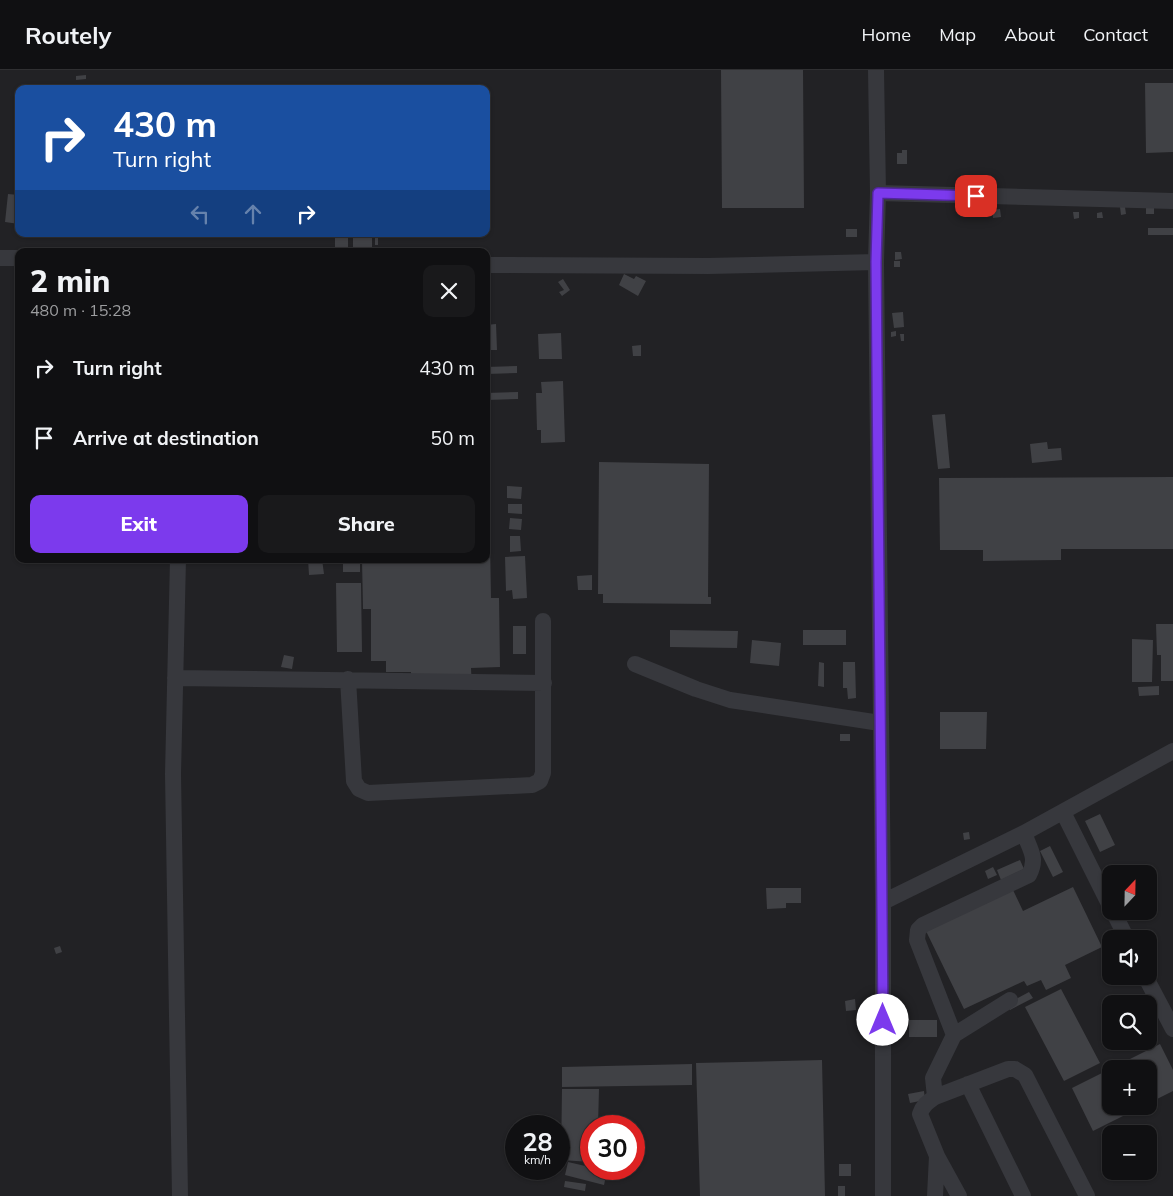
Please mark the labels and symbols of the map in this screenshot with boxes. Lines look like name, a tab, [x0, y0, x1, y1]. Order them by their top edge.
pin	[955, 175, 997, 217]
north arrow	[1102, 865, 1158, 920]
position arrow	[856, 993, 908, 1045]
speed limit sign: 30	[580, 1115, 645, 1180]

